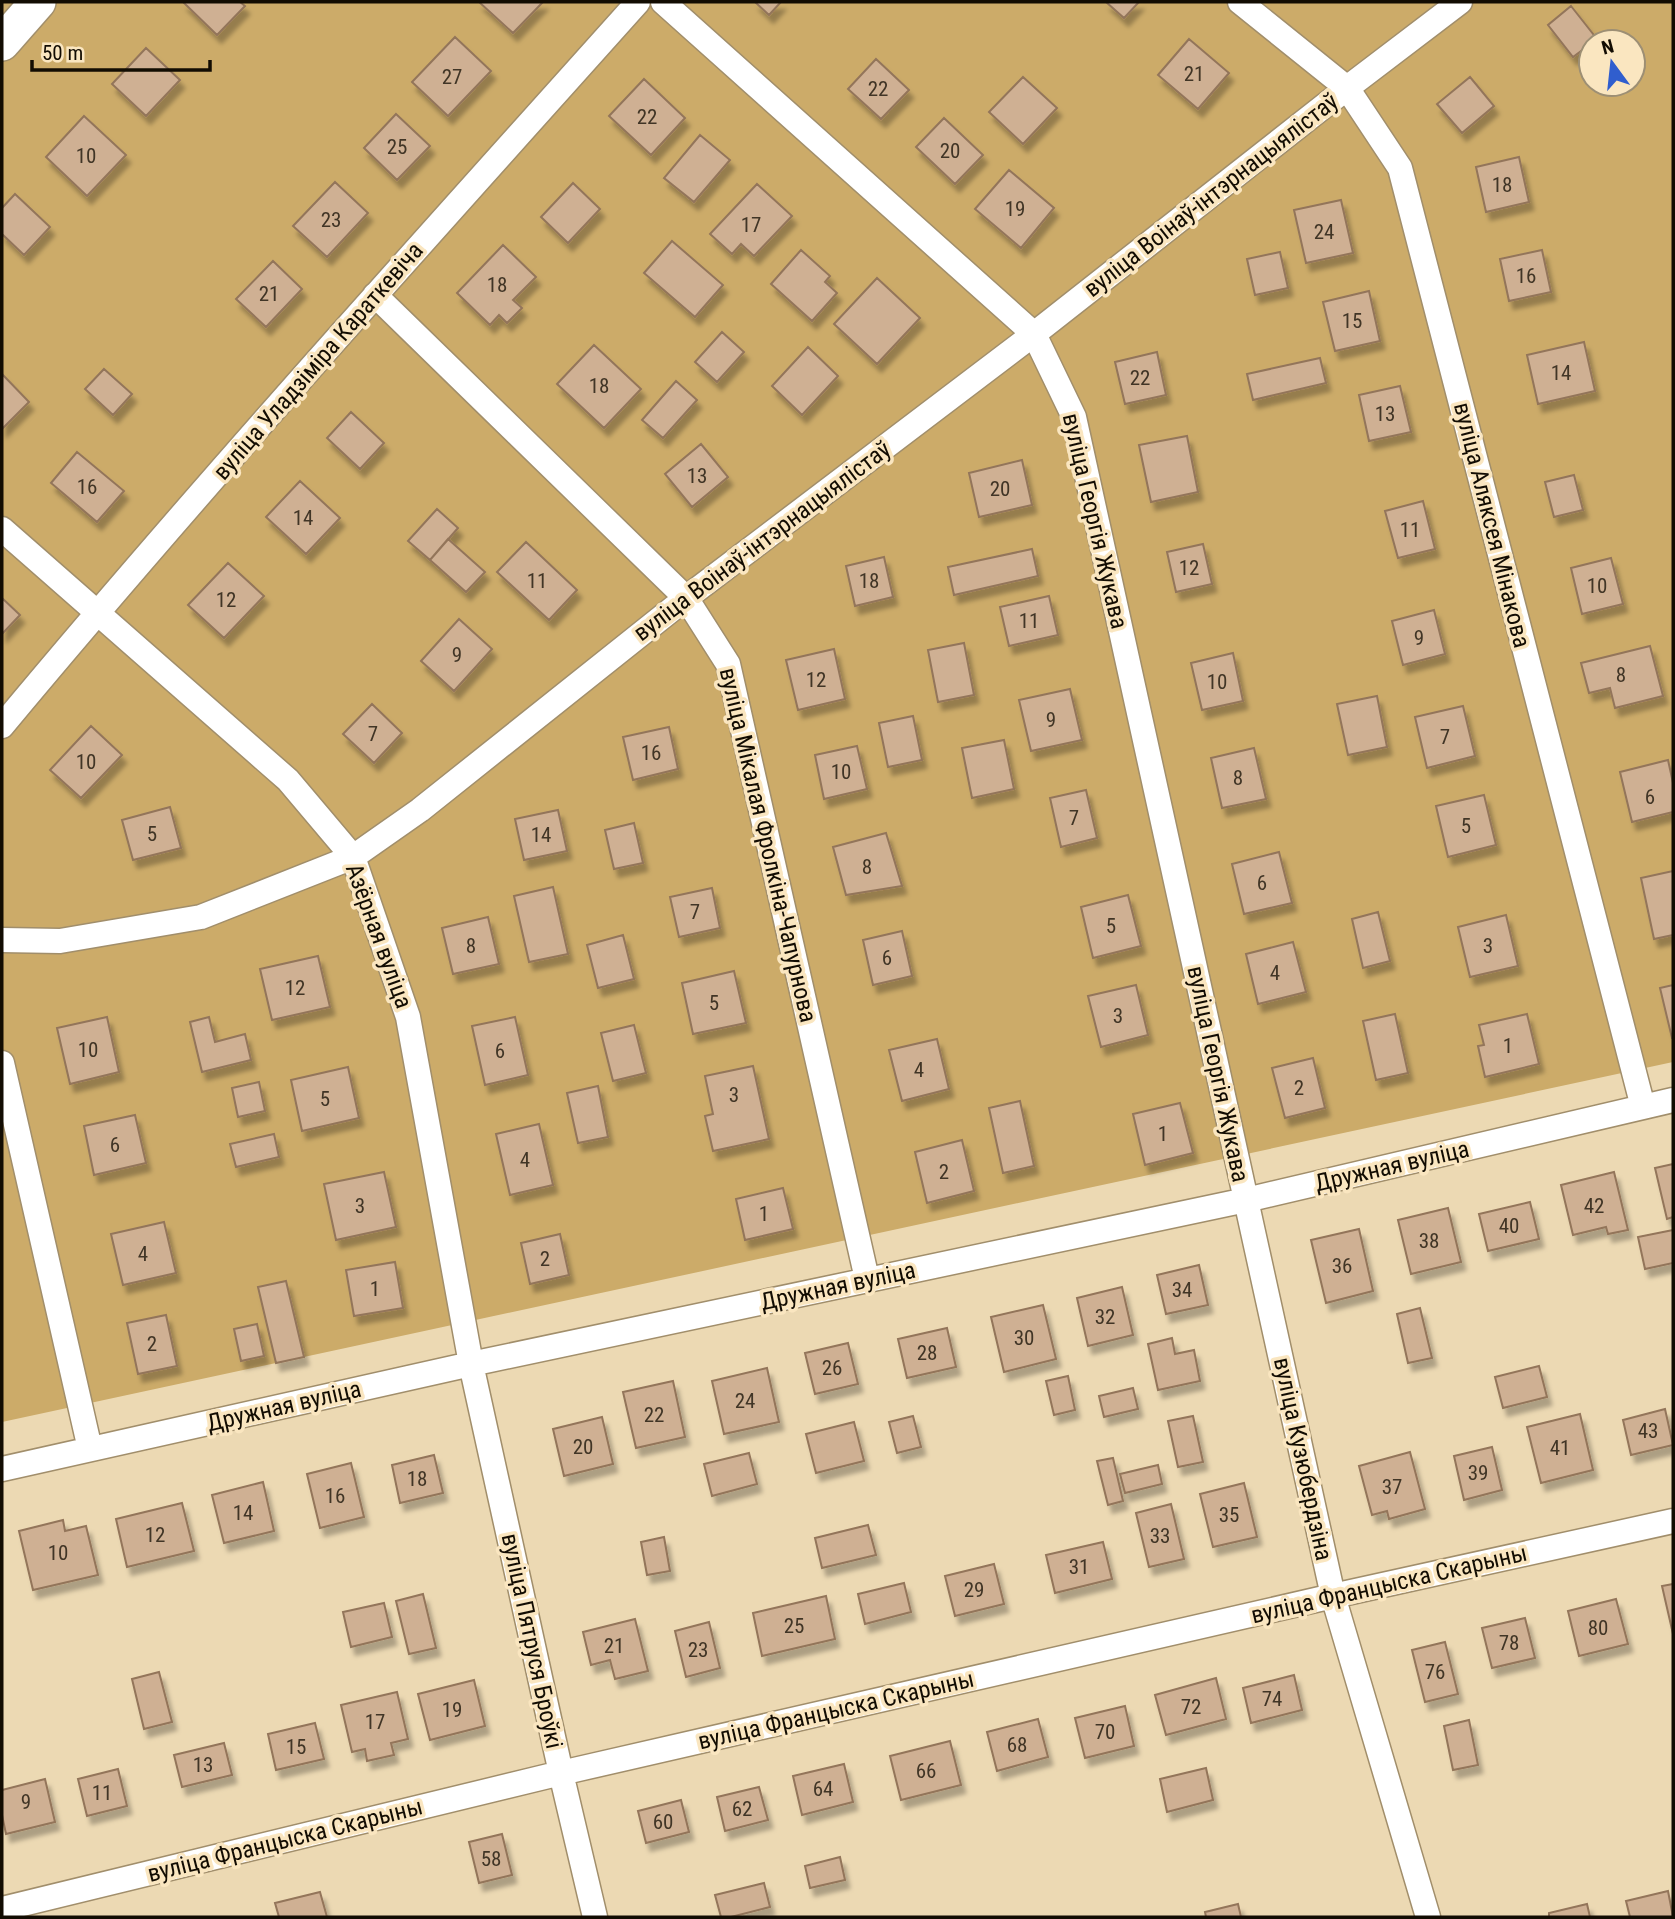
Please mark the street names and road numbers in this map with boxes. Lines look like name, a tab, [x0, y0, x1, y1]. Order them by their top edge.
street label: вуліца Воінаў-інтэрнацыялістаў	[1078, 87, 1344, 303]
street label: вуліца Уладзіміра Караткевіча	[207, 237, 429, 485]
street label: вуліца Аляксея Мінакова	[1448, 399, 1536, 651]
street label: вуліца Георгія Жукава	[1057, 411, 1133, 631]
street label: вуліца Воінаў-інтэрнацыялістаў	[628, 435, 896, 647]
street label: вуліца Мікалая Фролкіна-Чапурнова	[714, 665, 822, 1025]
street label: Азёрная вуліца	[340, 860, 418, 1012]
street label: вуліца Георгія Жукава	[1181, 963, 1255, 1185]
street label: Дружная вуліца	[1312, 1135, 1472, 1197]
street label: Дружная вуліца	[758, 1256, 918, 1316]
street label: вуліца Кузюбердзіна	[1268, 1355, 1338, 1563]
street label: Дружная вуліца	[204, 1375, 364, 1437]
street label: вуліца Пятруся Броўкі	[496, 1531, 568, 1751]
street label: вуліца Францыска Скарыны	[1248, 1539, 1530, 1629]
street label: вуліца Францыска Скарыны	[695, 1665, 977, 1755]
street label: вуліца Францыска Скарыны	[145, 1792, 425, 1888]

